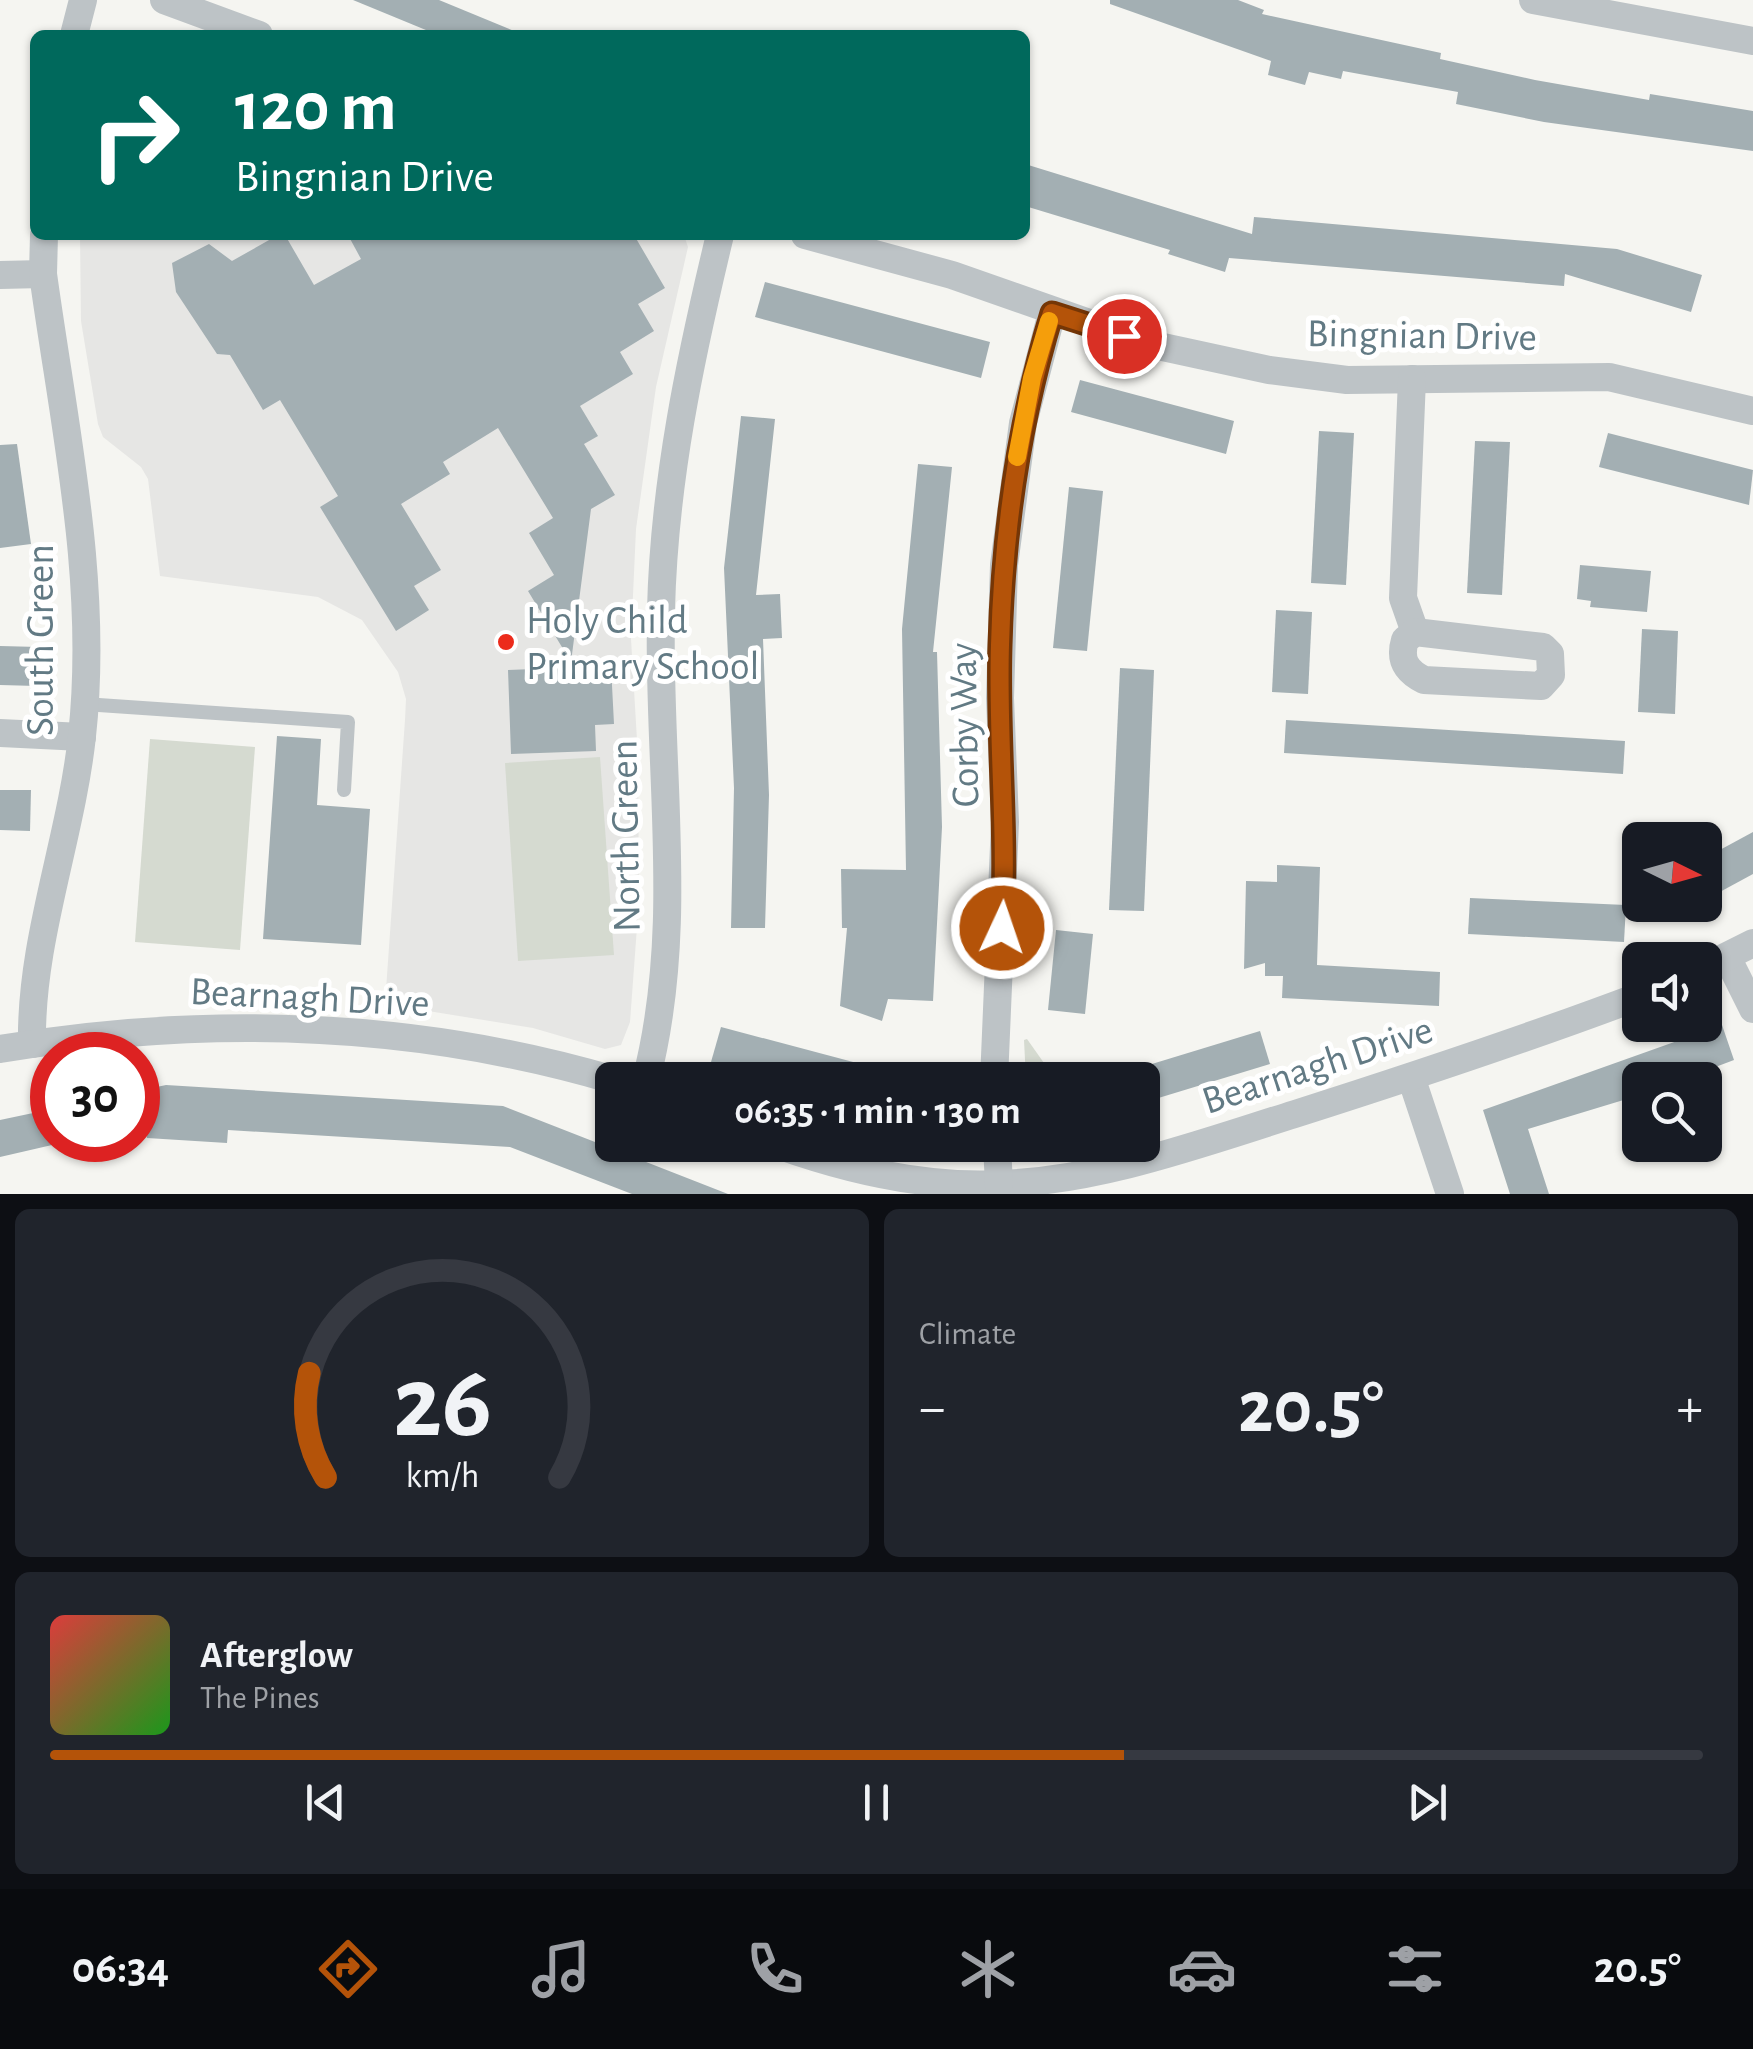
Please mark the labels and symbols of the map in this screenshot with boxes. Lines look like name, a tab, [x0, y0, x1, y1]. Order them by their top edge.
pin	[1082, 294, 1167, 379]
street label: Bingnian Drive	[1307, 314, 1537, 358]
street label: South Green	[21, 544, 61, 736]
place label: Holy Child Primary School	[526, 601, 759, 687]
marker: Holy Child Primary School	[495, 631, 517, 653]
street label: Corby Way	[944, 642, 986, 808]
street label: North Green	[604, 739, 648, 933]
north arrow	[1622, 822, 1722, 922]
position arrow	[950, 876, 1054, 980]
street label: Bearnagh Drive	[189, 972, 431, 1024]
street label: Bearnagh Drive	[1197, 1010, 1438, 1122]
speed limit sign: 30	[30, 1032, 160, 1162]

